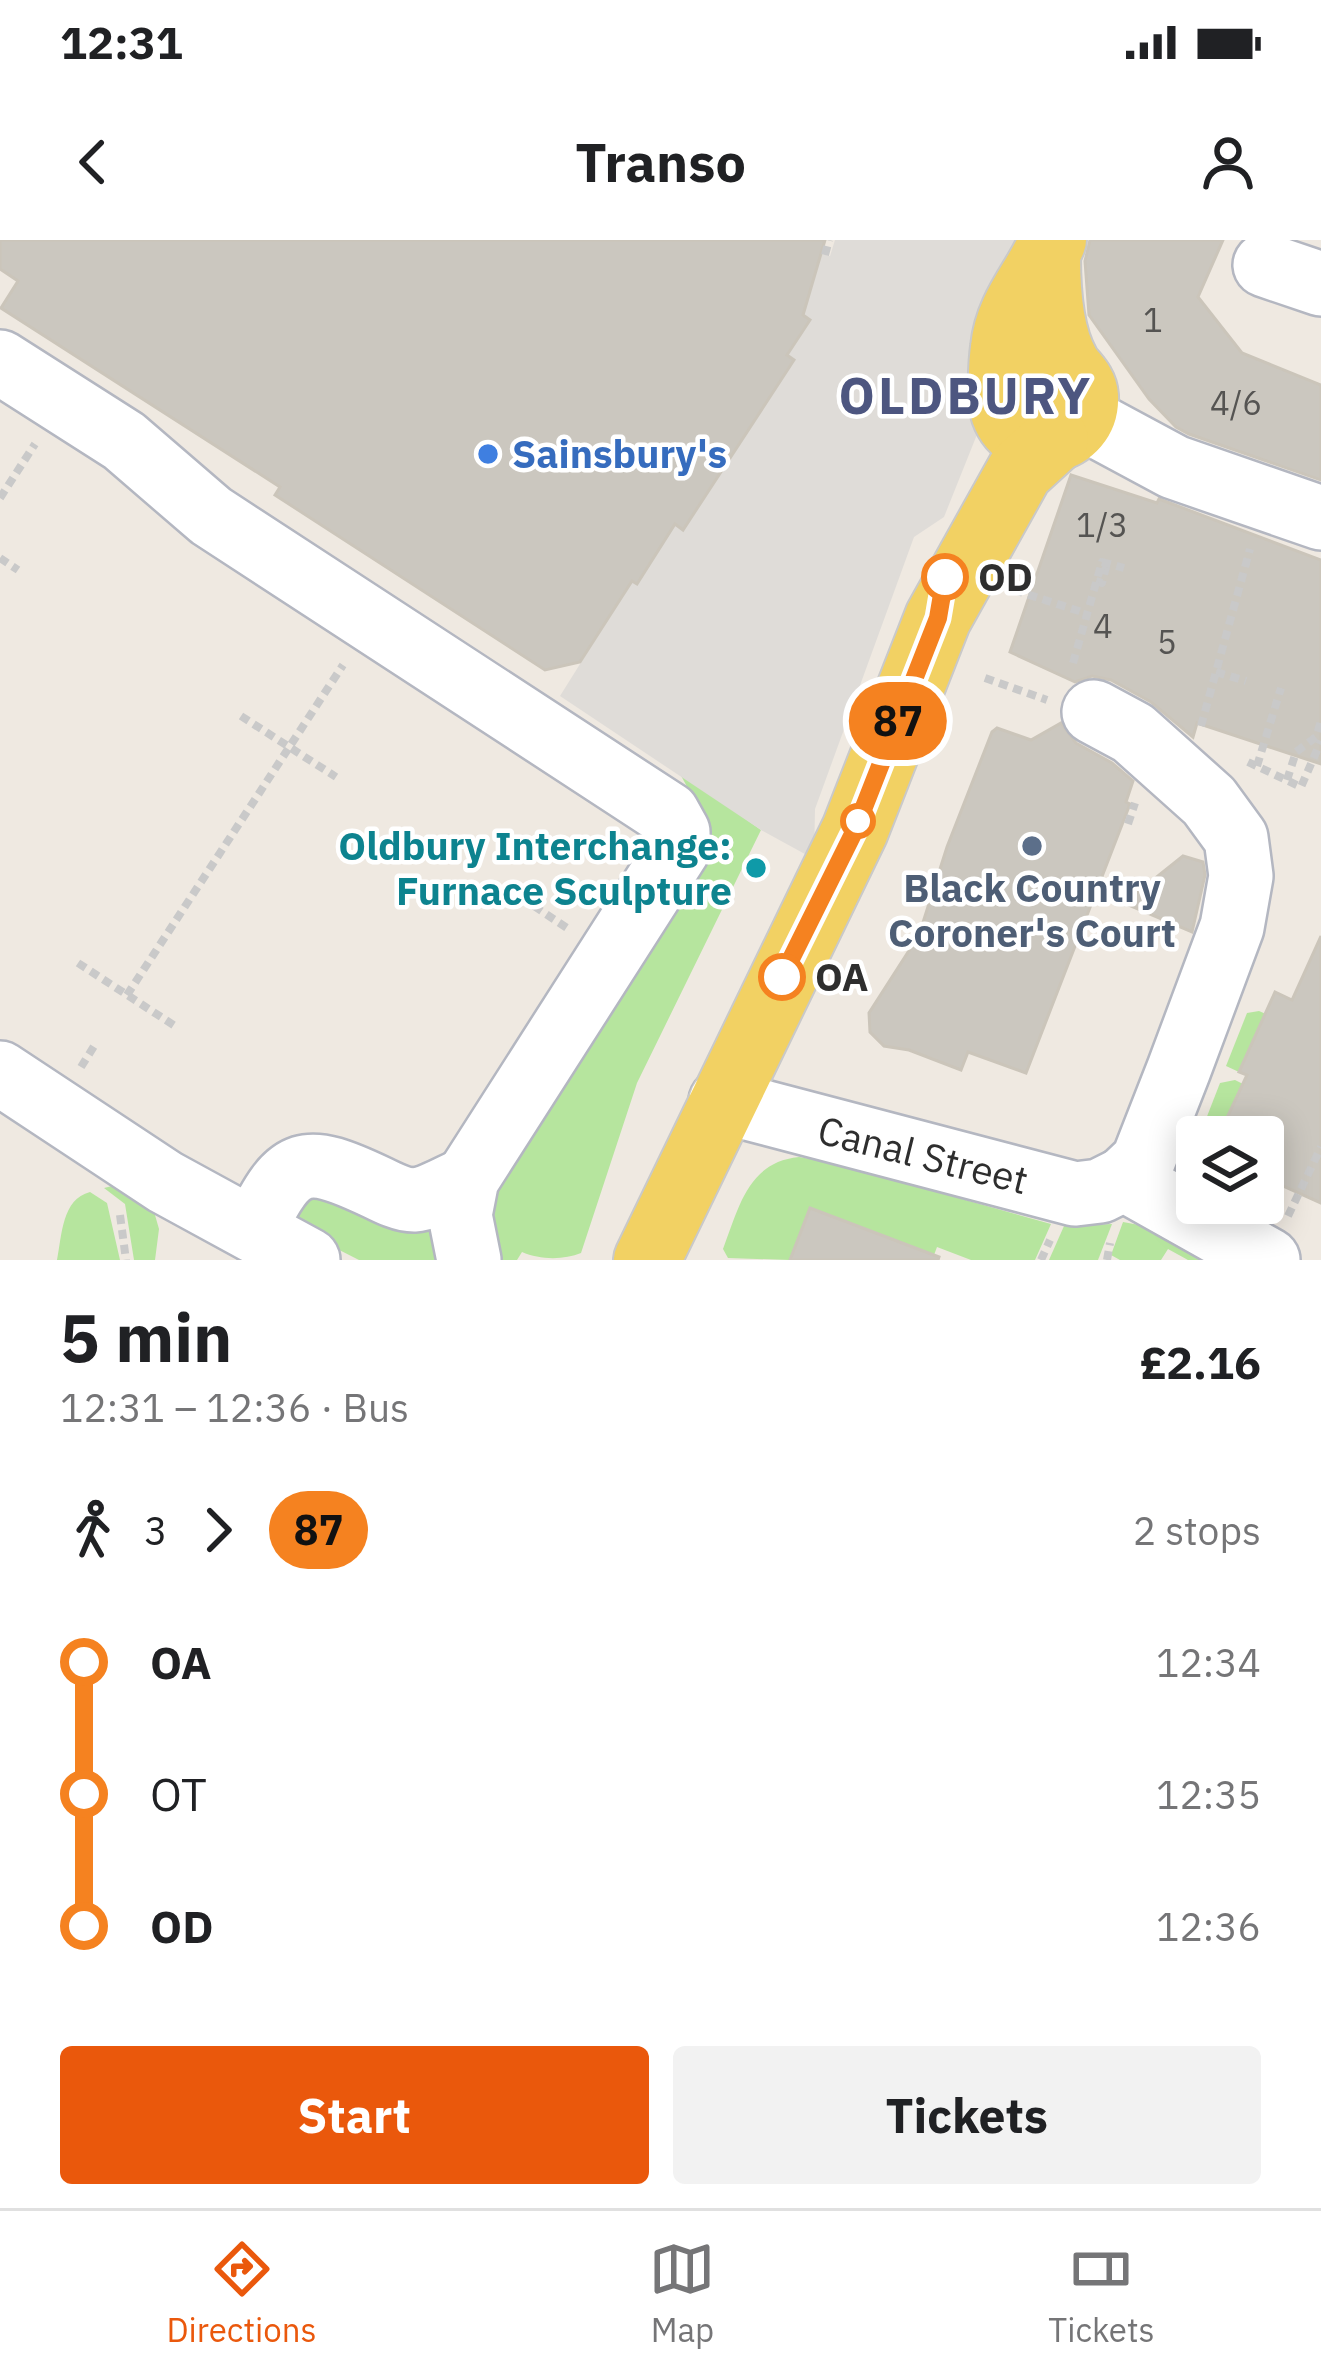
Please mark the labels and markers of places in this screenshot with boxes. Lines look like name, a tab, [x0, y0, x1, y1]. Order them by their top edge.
place label: Sainsbury's	[512, 428, 727, 479]
marker: Sainsbury's	[475, 441, 501, 467]
place label: OD	[978, 551, 1033, 602]
marker: OD	[923, 555, 967, 599]
unlabelled marker	[842, 805, 874, 837]
place label: Oldbury Interchange: Furnace Sculpture	[338, 820, 732, 916]
marker: Black Country Coroner's Court	[1019, 833, 1045, 859]
marker: Oldbury Interchange: Furnace Sculpture	[743, 855, 769, 881]
place label: Black Country Coroner's Court	[888, 862, 1176, 958]
place label: OA	[815, 951, 868, 1002]
marker: OA	[760, 955, 804, 999]

